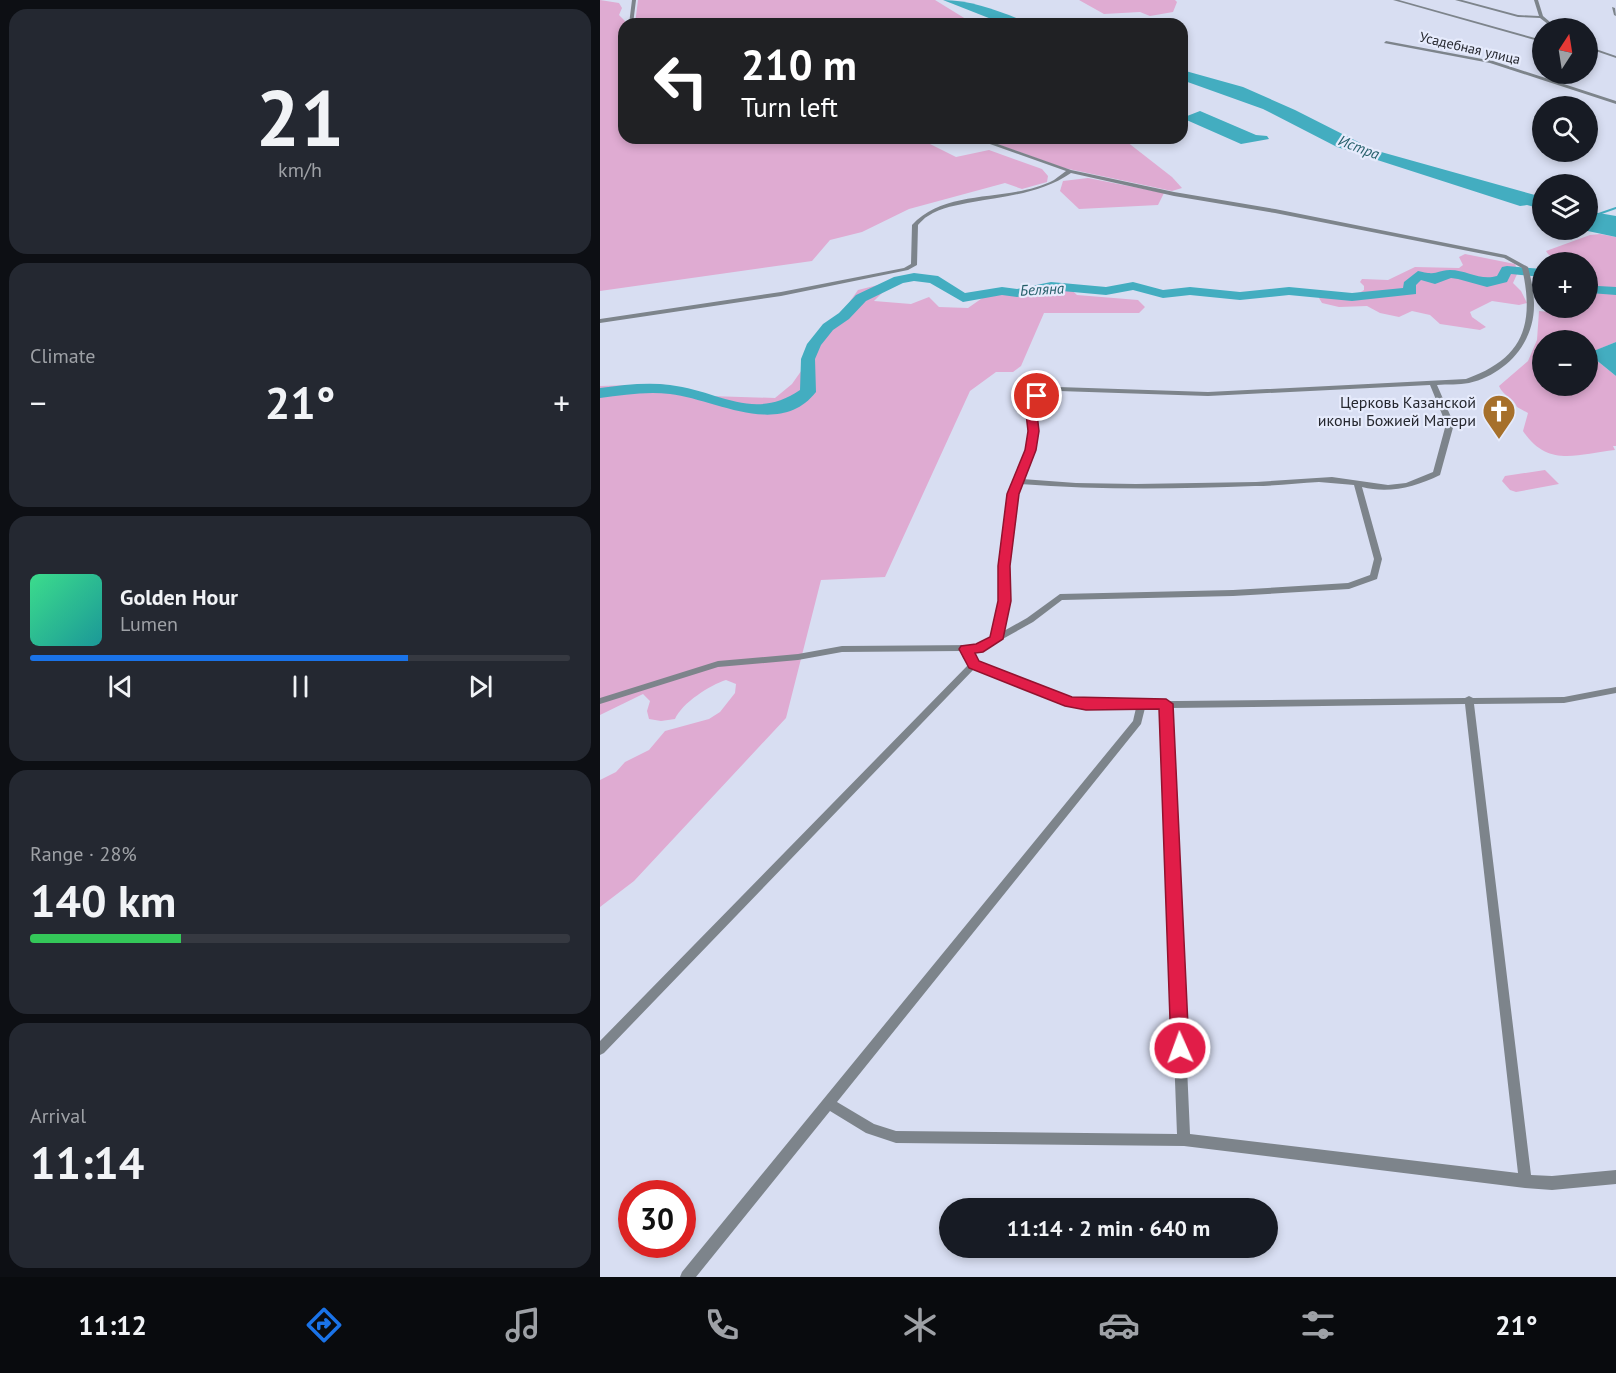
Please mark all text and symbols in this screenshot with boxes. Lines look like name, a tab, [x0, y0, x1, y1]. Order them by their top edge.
north arrow	[1532, 18, 1598, 84]
map controls	[1532, 18, 1598, 396]
street label: Усадебная улица	[1418, 28, 1522, 68]
text: 210 m	[741, 37, 857, 92]
icon: left	[642, 42, 720, 120]
text: 21	[256, 67, 344, 168]
text: Turn left	[741, 90, 838, 124]
button: search	[1532, 96, 1598, 162]
water label: Истра	[1336, 131, 1383, 164]
text: km/h	[278, 157, 322, 183]
button: layers	[1532, 174, 1598, 240]
button: +	[1532, 252, 1598, 318]
water label: Беляна	[1020, 278, 1065, 300]
button: −	[1532, 330, 1598, 396]
text: Climate	[30, 343, 96, 369]
pin	[1011, 370, 1062, 421]
text: 21°	[265, 373, 335, 431]
icon: arrive	[1020, 379, 1053, 412]
text: −	[30, 381, 47, 424]
text: +	[553, 381, 570, 424]
place label: Церковь Казанской иконы Божией Матери	[1318, 392, 1476, 430]
church icon: Церковь Казанской иконы Божией Матери	[1481, 393, 1517, 440]
text: Golden Hour	[120, 583, 238, 611]
text: Lumen	[120, 611, 178, 637]
icon: previous	[104, 670, 137, 703]
icon: pause	[284, 670, 317, 703]
icon: next	[464, 670, 497, 703]
text: Range · 28%	[30, 841, 137, 867]
text: 140 km	[30, 871, 176, 929]
position arrow	[1148, 1016, 1212, 1080]
text: Arrival	[30, 1103, 86, 1129]
text: 11:14	[30, 1133, 144, 1191]
speed limit sign: 30	[618, 1180, 696, 1258]
text: 11:14 · 2 min · 640 m	[1007, 1214, 1210, 1242]
icon: directions	[303, 1304, 345, 1346]
icon: music	[502, 1304, 544, 1346]
icon: phone	[701, 1304, 743, 1346]
icon: climate	[899, 1304, 941, 1346]
icon: car	[1098, 1304, 1140, 1346]
icon: filters	[1297, 1304, 1339, 1346]
text: 11:12	[78, 1308, 147, 1342]
text: 21°	[1495, 1308, 1538, 1342]

